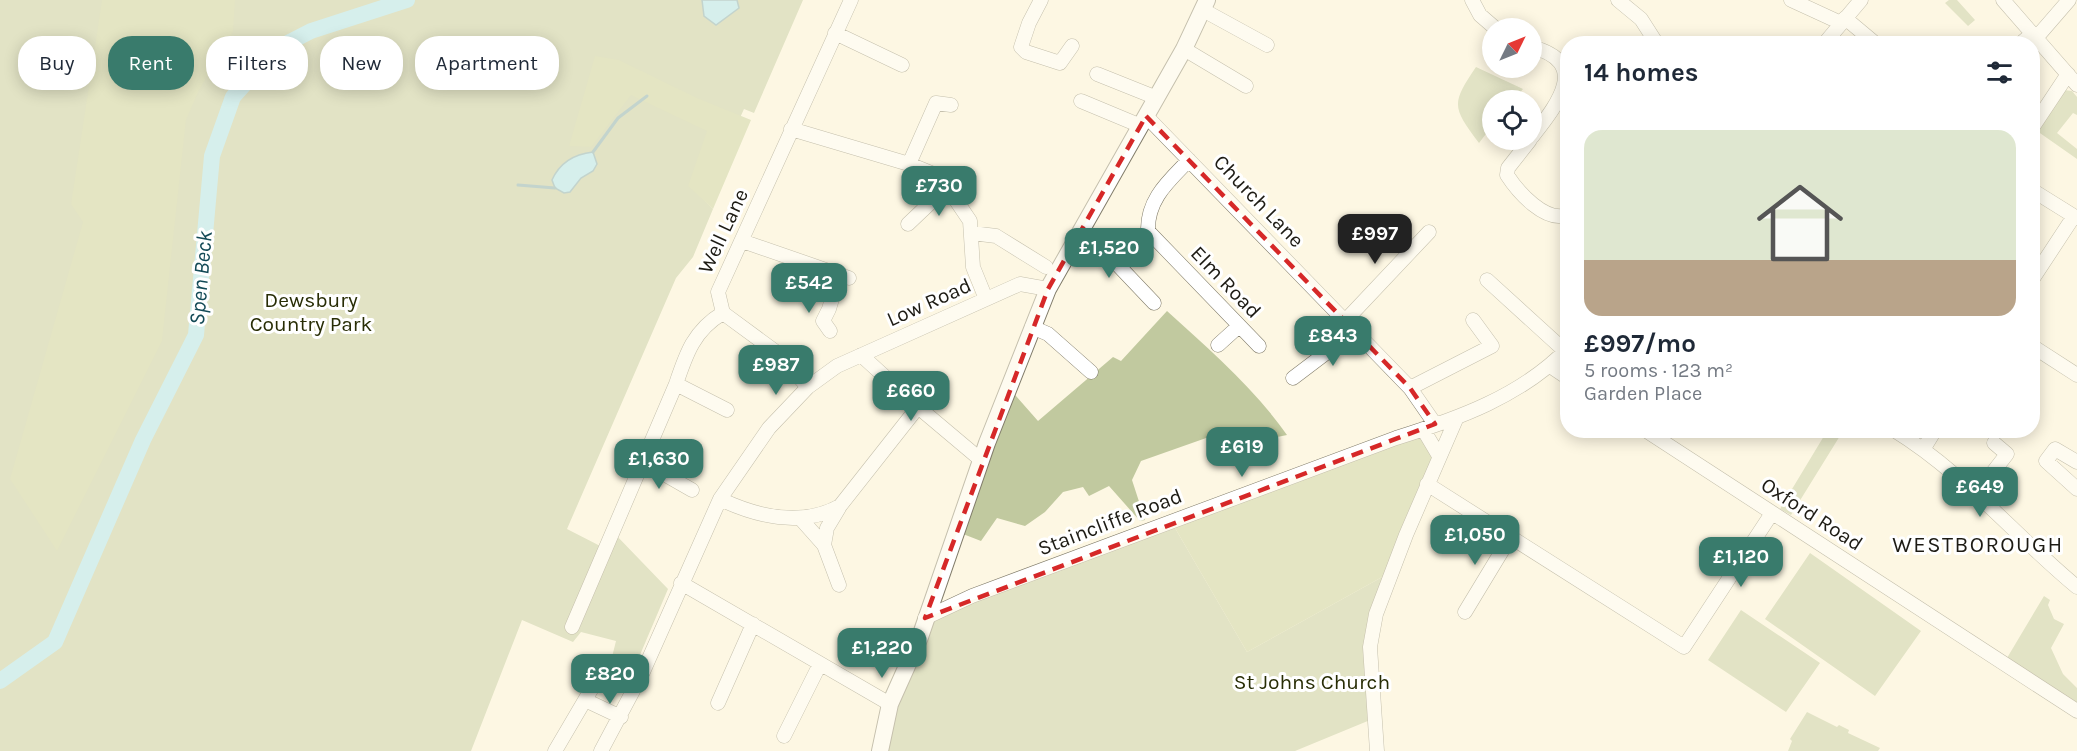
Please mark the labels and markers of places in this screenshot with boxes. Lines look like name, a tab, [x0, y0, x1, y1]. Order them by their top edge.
pin: £730	[903, 166, 975, 217]
pin: £997	[1339, 214, 1411, 265]
pin: £1,520	[1060, 228, 1158, 279]
pin: £542	[773, 263, 845, 314]
pin: £843	[1297, 316, 1369, 367]
pin: £987	[740, 345, 812, 396]
pin: £660	[875, 371, 947, 422]
pin: £619	[1206, 427, 1278, 478]
pin: £1,630	[610, 439, 708, 490]
pin: £649	[1944, 467, 2016, 518]
pin: £1,050	[1426, 515, 1524, 566]
pin: £1,120	[1692, 537, 1790, 588]
pin: £1,220	[833, 628, 931, 679]
pin: £820	[574, 654, 646, 705]

